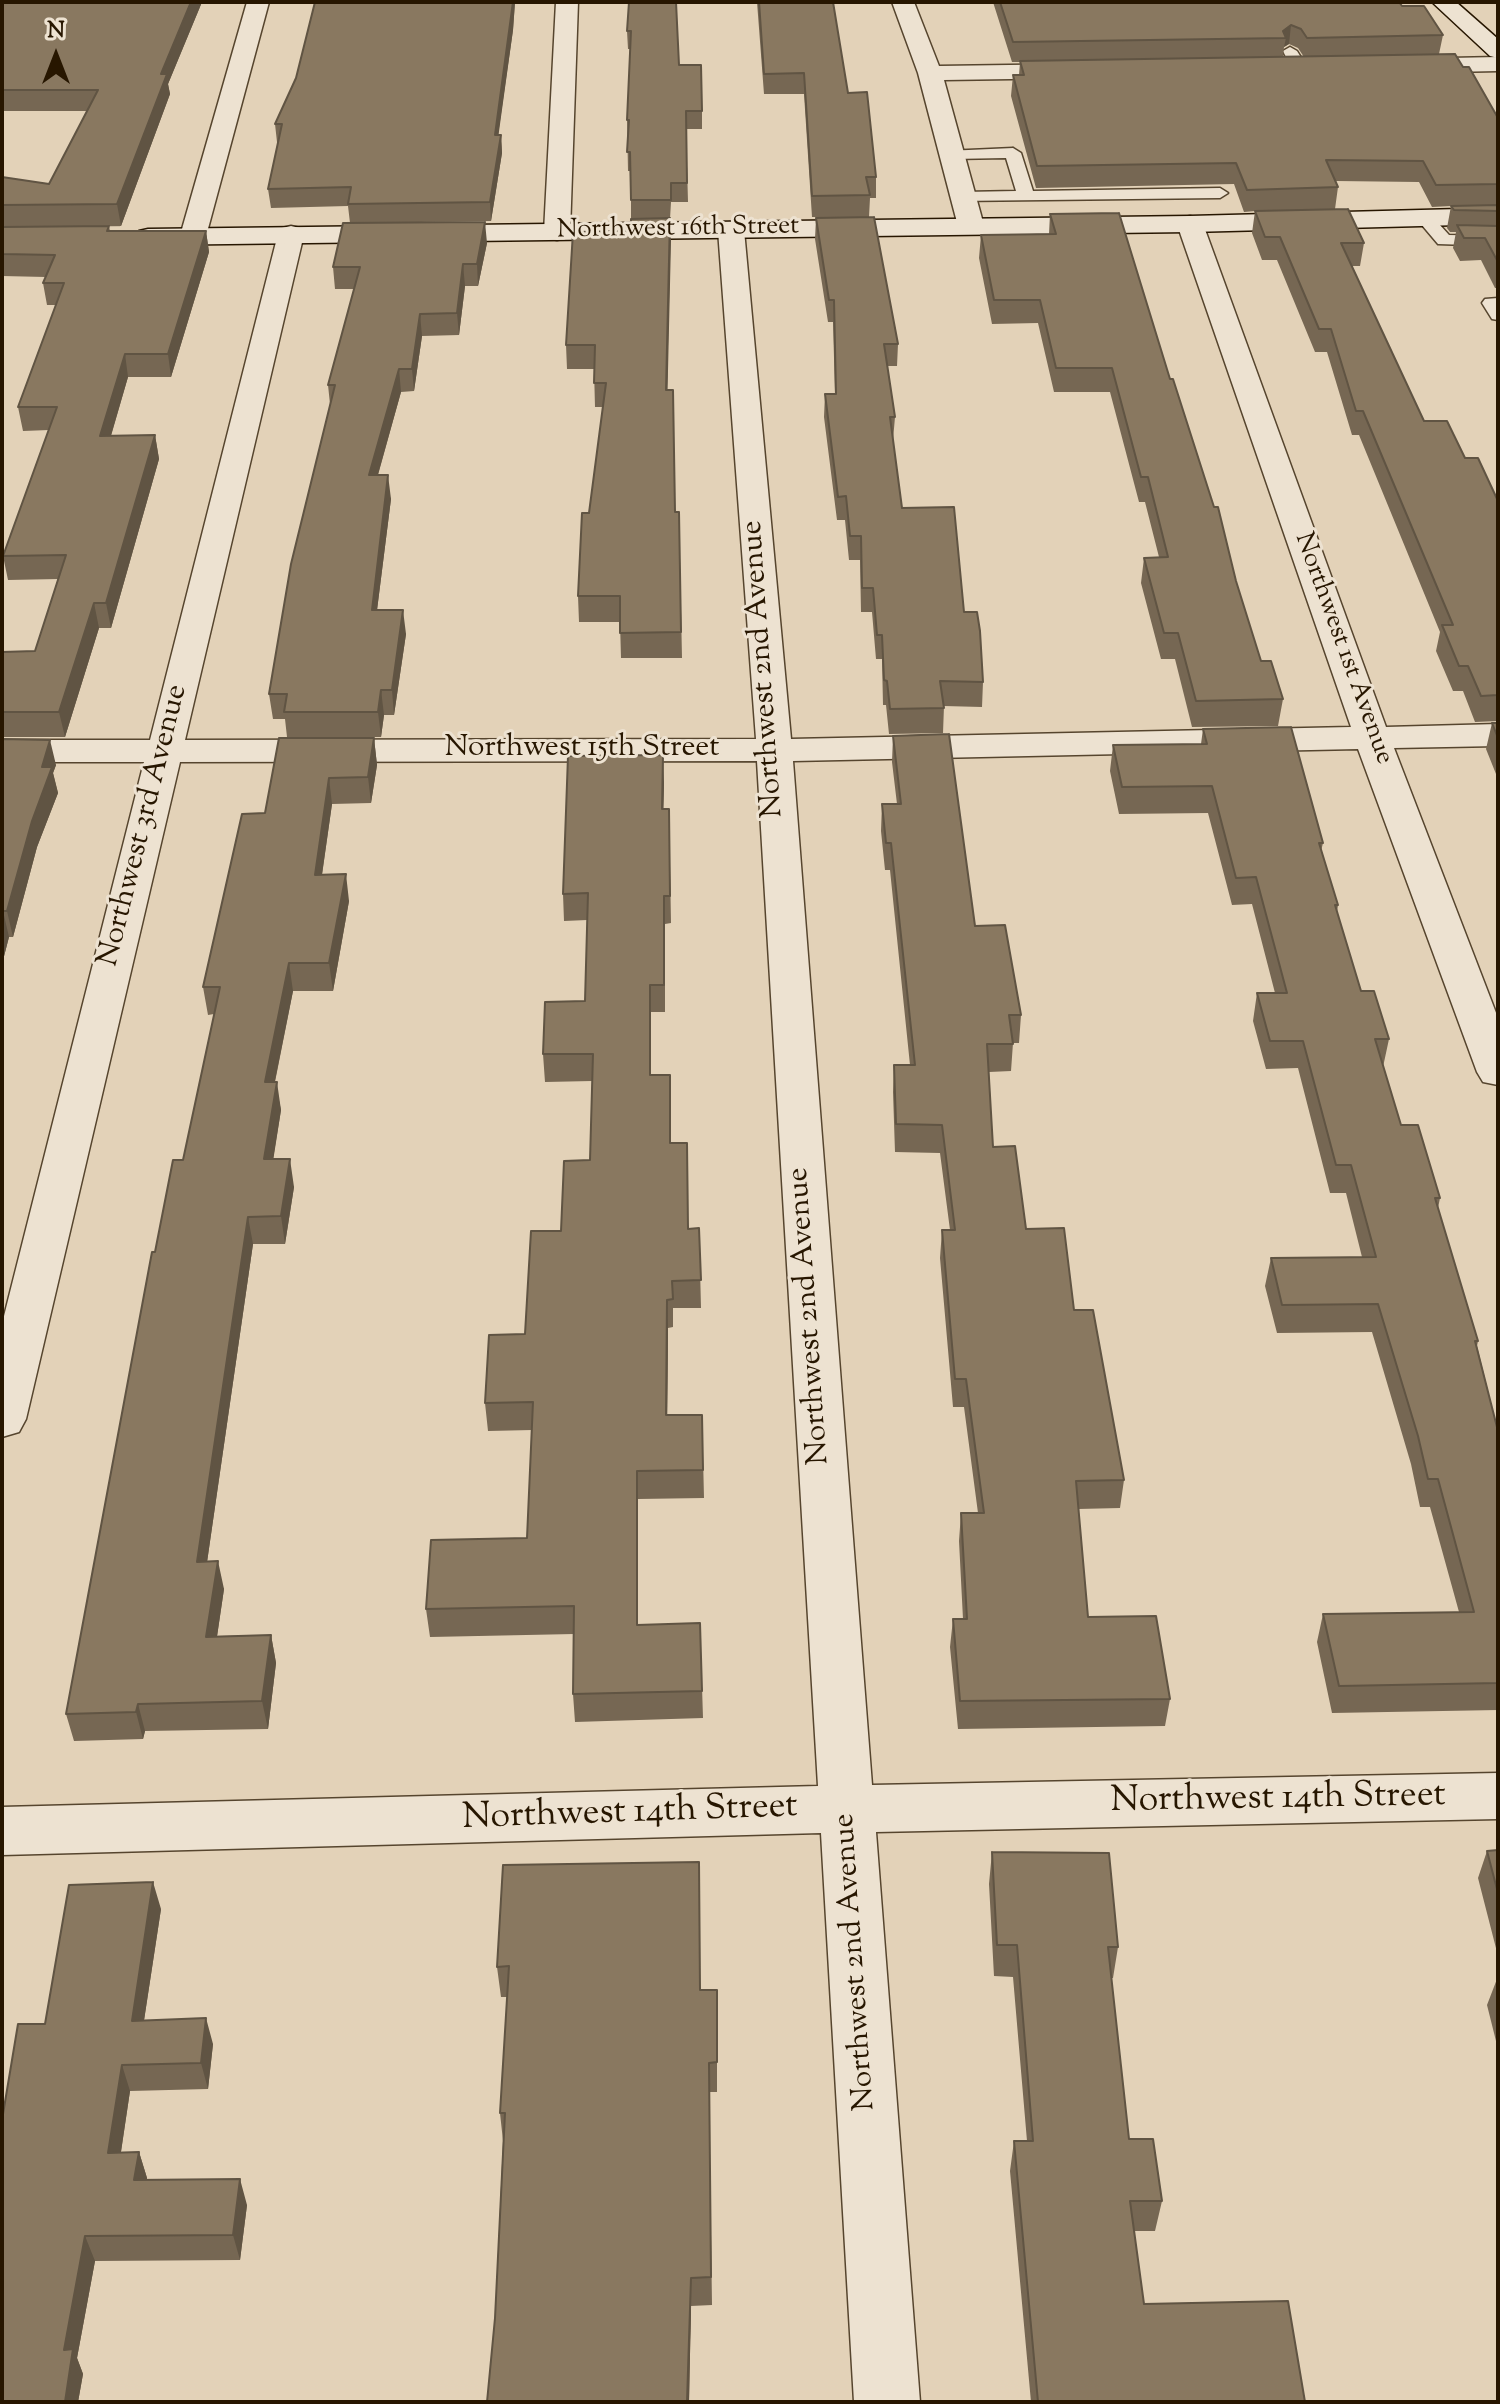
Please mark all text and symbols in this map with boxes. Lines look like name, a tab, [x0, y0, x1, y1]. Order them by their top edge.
north arrow	[16, 16, 96, 96]
text: N	[47, 16, 65, 48]
street label: Northwest 16th Street	[557, 212, 799, 248]
street label: Northwest 2nd Avenue	[737, 519, 793, 819]
street label: Northwest 1st Avenue	[1286, 529, 1398, 769]
street label: Northwest 3rd Avenue	[93, 681, 197, 971]
street label: Northwest 15th Street	[445, 732, 719, 768]
street label: Northwest 2nd Avenue	[783, 1166, 839, 1466]
street label: Northwest 14th Street	[1110, 1776, 1446, 1826]
street label: Northwest 14th Street	[462, 1788, 798, 1842]
street label: Northwest 2nd Avenue	[829, 1812, 885, 2112]

